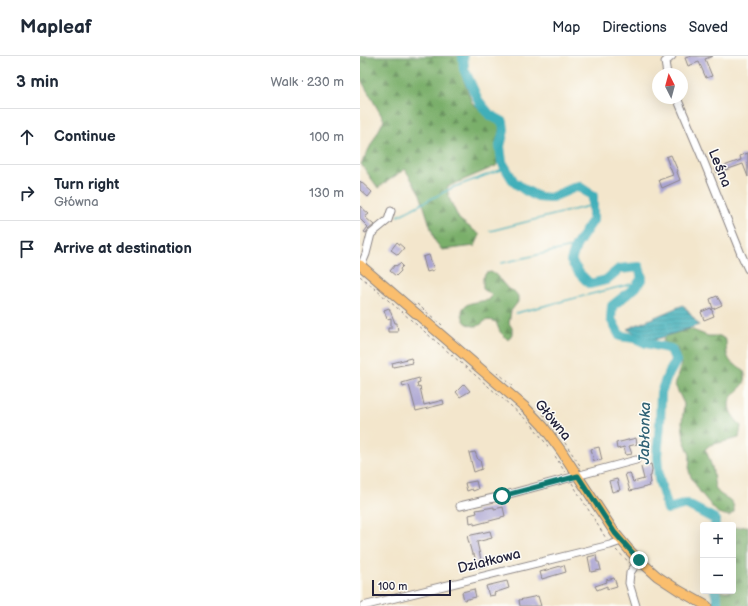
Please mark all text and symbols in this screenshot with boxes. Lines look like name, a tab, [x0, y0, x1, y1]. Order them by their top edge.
text: Mapleaf	[20, 16, 92, 39]
text: Map	[552, 19, 580, 36]
text: Directions	[602, 19, 667, 36]
text: Saved	[689, 19, 728, 36]
north arrow	[652, 68, 688, 104]
text: 3 min	[16, 72, 59, 92]
text: Walk · 230 m	[270, 74, 344, 90]
icon: ahead	[16, 126, 38, 148]
text: Continue	[54, 127, 116, 146]
text: 100 m	[309, 129, 344, 145]
street label: Leśna	[705, 146, 735, 190]
text: Turn right	[54, 175, 119, 194]
icon: right	[16, 182, 38, 204]
text: 130 m	[309, 185, 344, 201]
text: Główna	[54, 194, 99, 210]
icon: arrive	[16, 238, 38, 260]
text: Arrive at destination	[54, 239, 192, 258]
street label: Główna	[531, 396, 575, 444]
water label: Jabłonka	[635, 402, 655, 465]
route start	[493, 487, 511, 505]
map controls	[700, 522, 736, 594]
button: +	[700, 522, 736, 558]
street label: Działkowa	[456, 545, 522, 577]
route end	[630, 551, 648, 569]
button: −	[700, 558, 736, 594]
scale bar	[372, 578, 451, 597]
text: 100 m	[378, 580, 407, 593]

